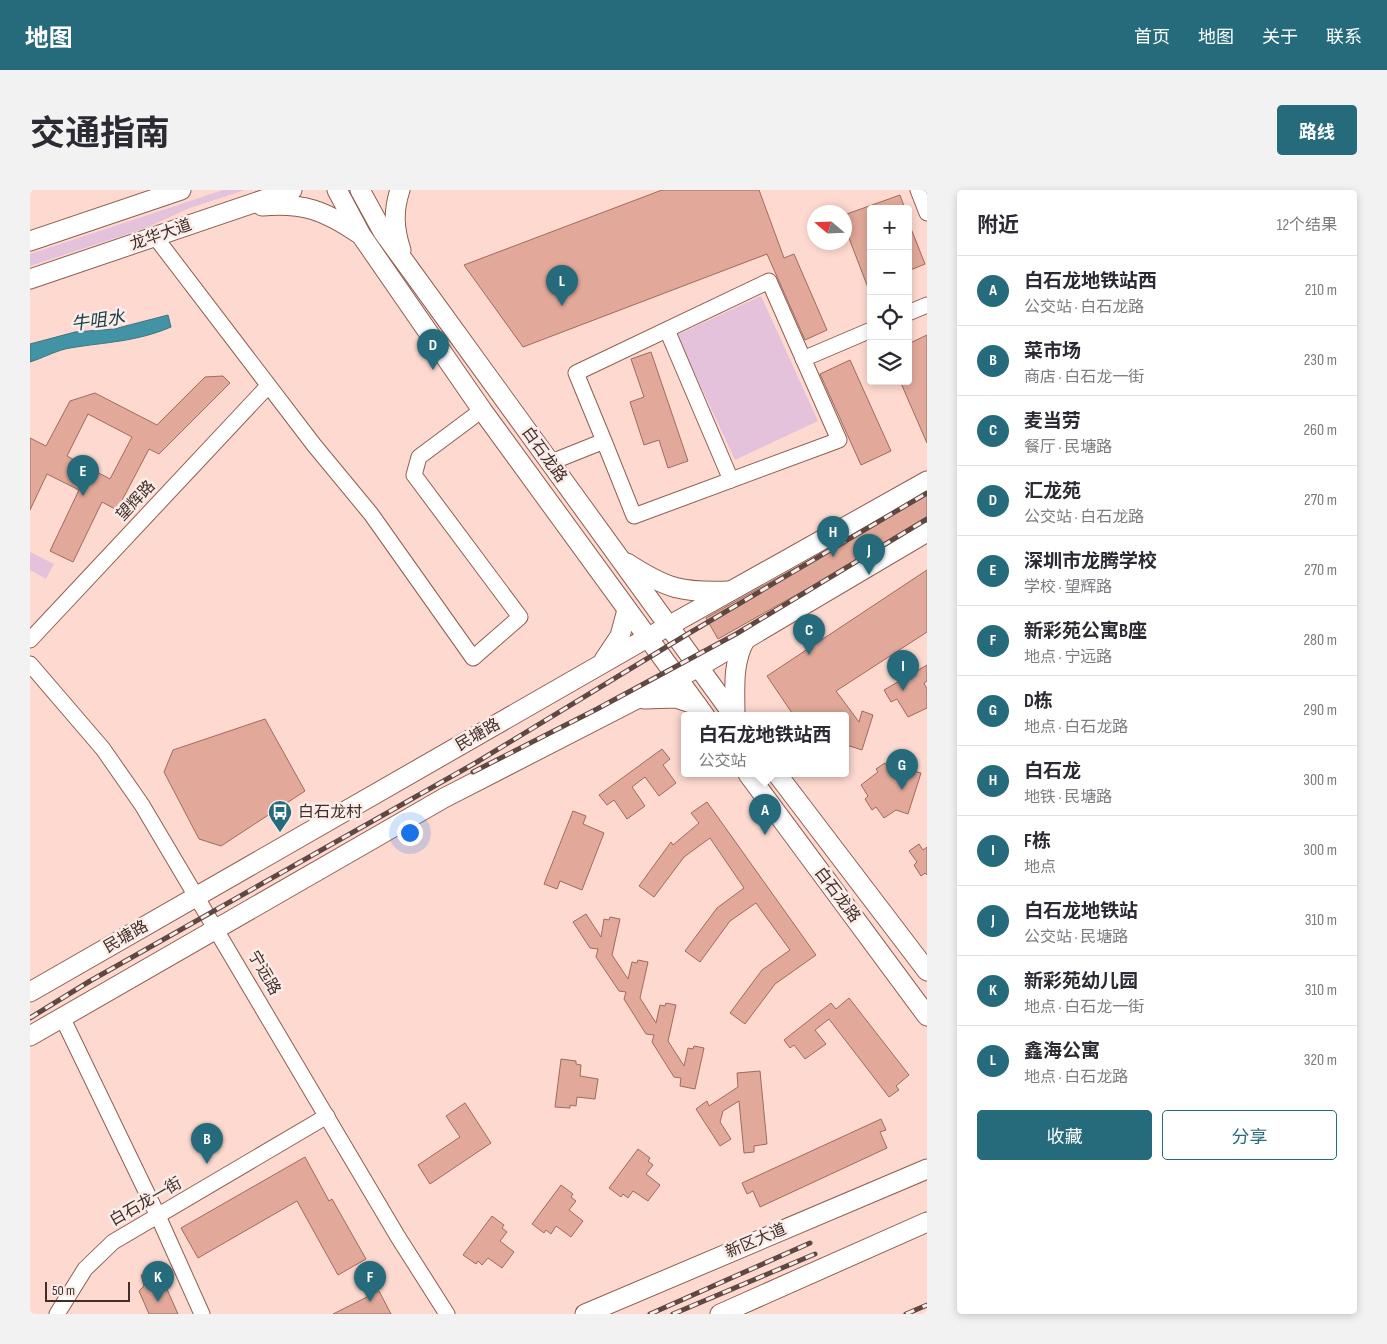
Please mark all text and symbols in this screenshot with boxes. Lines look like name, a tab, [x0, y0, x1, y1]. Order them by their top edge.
text: 地图	[25, 24, 73, 53]
text: 首页	[1134, 27, 1170, 48]
text: 地图	[1198, 27, 1234, 48]
text: 关于	[1262, 27, 1298, 48]
text: 联系	[1326, 27, 1362, 48]
button: 路线	[1277, 105, 1357, 155]
text: 交通指南	[30, 113, 170, 156]
north arrow	[807, 205, 852, 250]
map controls	[867, 205, 912, 385]
button: +	[867, 205, 912, 250]
text: 附近	[977, 213, 1019, 238]
street label: 龙华大道	[128, 216, 194, 254]
text: 12个结果	[1277, 216, 1337, 235]
button: −	[867, 250, 912, 295]
pin: L	[546, 265, 578, 306]
text: 白石龙地铁站西	[1024, 270, 1157, 293]
text: A	[989, 281, 997, 300]
text: 210 m	[1305, 281, 1337, 300]
button: locate	[867, 295, 912, 340]
text: 公交站 · 白石龙路	[1024, 298, 1144, 317]
water label: 牛咀水	[70, 307, 127, 335]
pin: D	[417, 329, 449, 370]
button: layers	[867, 340, 912, 385]
text: 菜市场	[1024, 340, 1081, 363]
text: B	[989, 351, 997, 370]
text: 230 m	[1304, 351, 1337, 370]
text: 商店 · 白石龙一街	[1024, 368, 1144, 387]
text: 麦当劳	[1024, 410, 1081, 433]
text: C	[989, 421, 997, 440]
text: 260 m	[1303, 421, 1337, 440]
street label: 白石龙路	[518, 424, 570, 486]
text: 餐厅 · 民塘路	[1024, 438, 1112, 457]
pin: E	[67, 455, 99, 496]
street label: 望辉路	[113, 477, 159, 525]
text: 汇龙苑	[1024, 480, 1081, 503]
text: D	[989, 491, 997, 510]
text: 270 m	[1304, 491, 1337, 510]
text: 公交站 · 白石龙路	[1024, 508, 1144, 527]
pin: H	[817, 516, 849, 557]
pin: J	[853, 534, 885, 575]
text: 深圳市龙腾学校	[1024, 550, 1157, 573]
text: E	[990, 561, 996, 580]
text: 270 m	[1304, 561, 1337, 580]
text: 学校 · 望辉路	[1024, 578, 1112, 597]
pin: C	[793, 614, 825, 655]
text: 新彩苑公寓B座	[1024, 620, 1147, 643]
text: F	[990, 631, 996, 650]
text: 280 m	[1303, 631, 1337, 650]
text: 地点 · 宁远路	[1024, 648, 1112, 667]
pin: I	[887, 650, 919, 691]
text: D栋	[1024, 690, 1053, 713]
text: G	[989, 701, 997, 720]
text: 290 m	[1303, 701, 1337, 720]
popup	[681, 712, 849, 777]
street label: 民塘路	[452, 715, 504, 755]
text: 地点 · 白石龙路	[1024, 718, 1128, 737]
text: 白石龙地铁站西	[698, 724, 832, 747]
pin: G	[886, 749, 918, 790]
text: 公交站	[698, 752, 747, 771]
text: 白石龙	[1024, 760, 1081, 783]
text: H	[989, 771, 997, 790]
text: 300 m	[1303, 771, 1337, 790]
text: 地铁 · 民塘路	[1024, 788, 1112, 807]
pin: A	[749, 794, 781, 835]
bus stop icon: 白石龙村	[267, 799, 293, 833]
place label: 白石龙村	[298, 803, 362, 822]
your location	[397, 820, 423, 846]
text: F栋	[1024, 830, 1051, 853]
text: I	[991, 841, 995, 860]
text: 300 m	[1303, 841, 1337, 860]
text: 地点	[1024, 858, 1056, 877]
street label: 白石龙路	[810, 864, 864, 926]
text: 白石龙地铁站	[1024, 900, 1138, 923]
text: J	[991, 911, 995, 930]
text: 310 m	[1305, 911, 1337, 930]
street label: 民塘路	[100, 917, 152, 957]
text: 公交站 · 民塘路	[1024, 928, 1128, 947]
street label: 宁远路	[244, 947, 284, 999]
text: 新彩苑幼儿园	[1024, 970, 1138, 993]
text: K	[989, 981, 997, 1000]
text: 310 m	[1305, 981, 1337, 1000]
text: 地点 · 白石龙一街	[1024, 998, 1144, 1017]
text: 鑫海公寓	[1024, 1040, 1100, 1063]
text: L	[990, 1051, 996, 1070]
text: 320 m	[1304, 1051, 1337, 1070]
text: 地点 · 白石龙路	[1024, 1068, 1128, 1087]
button: 收藏	[977, 1110, 1152, 1160]
button: 分享	[1162, 1110, 1337, 1160]
pin: B	[191, 1123, 223, 1164]
street label: 白石龙一街	[107, 1174, 185, 1230]
street label: 新区大道	[723, 1220, 789, 1262]
pin: K	[142, 1261, 174, 1302]
pin: F	[354, 1261, 386, 1302]
scale bar	[45, 1279, 130, 1302]
text: 50 m	[52, 1282, 75, 1299]

